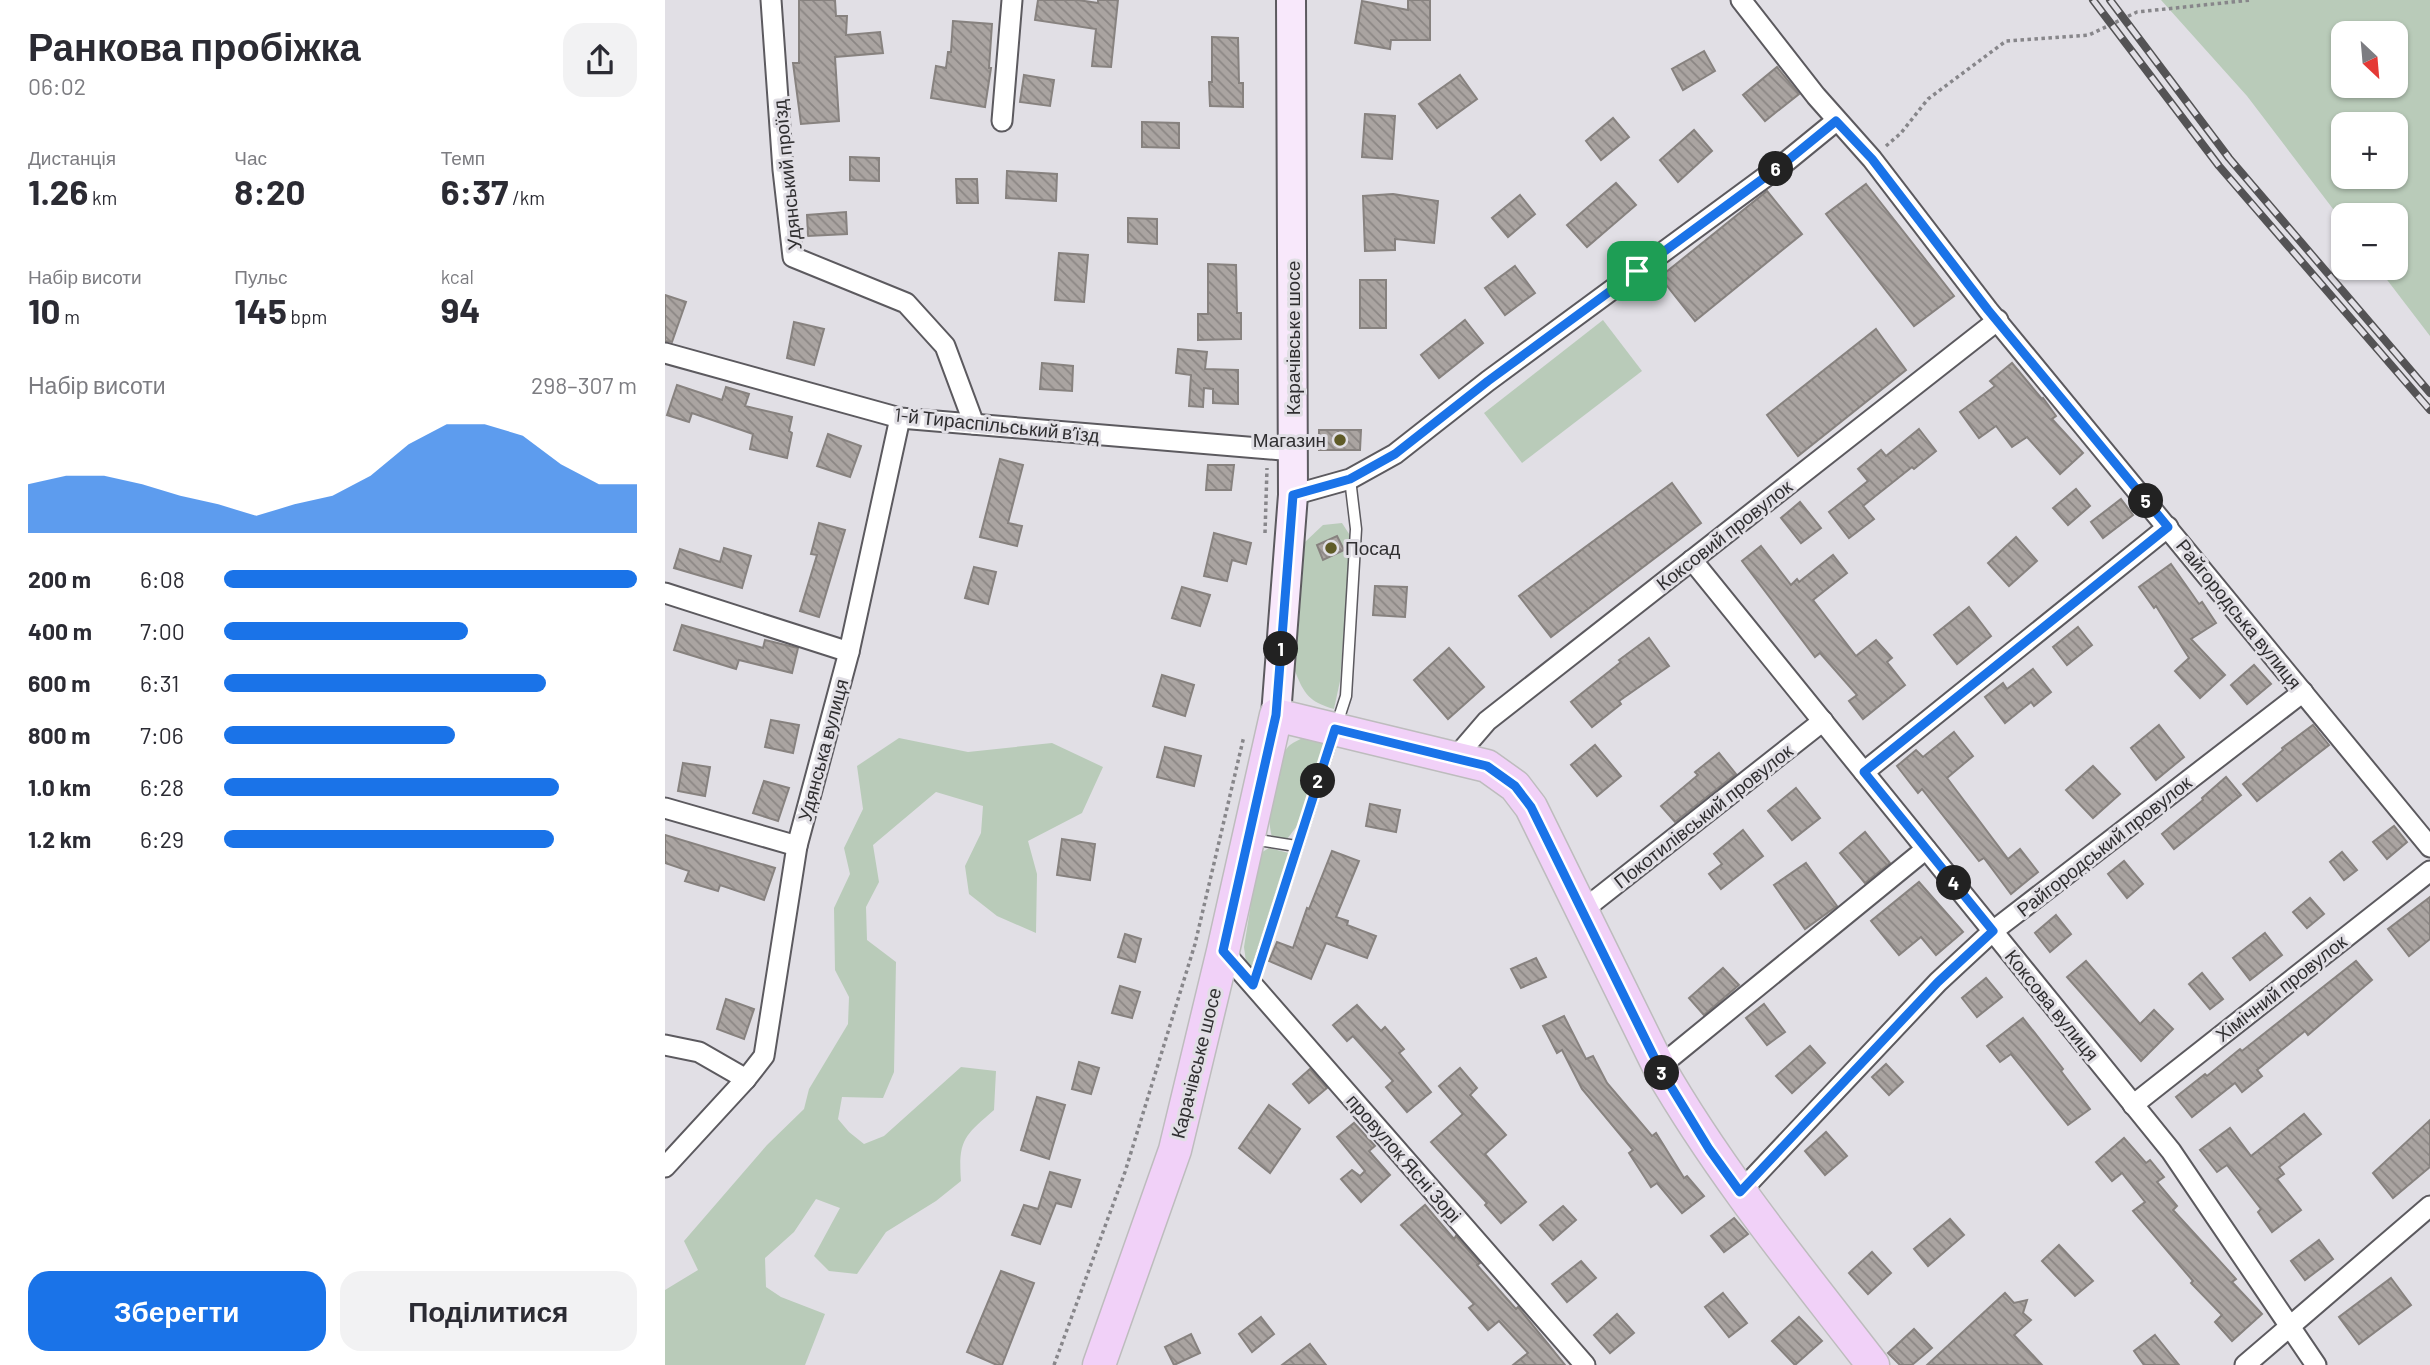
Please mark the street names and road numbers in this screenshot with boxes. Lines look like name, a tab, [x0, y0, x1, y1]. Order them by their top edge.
street label: Удянський проїзд	[767, 99, 806, 251]
street label: Карачівське шосе	[1281, 261, 1304, 415]
street label: 1-й Тираспільський в’їзд	[893, 402, 1101, 447]
street label: Коксовий провулок	[1651, 474, 1797, 595]
street label: Райгородська вулиця	[2172, 534, 2307, 693]
street label: Удянська вулиця	[792, 676, 853, 824]
street label: Покотилівський провулок	[1609, 738, 1797, 893]
street label: Райгородський провулок	[2012, 770, 2196, 921]
street label: Хімічний провулок	[2211, 929, 2351, 1046]
street label: Коксова вулиця	[2001, 944, 2104, 1065]
street label: Карачівське шосе	[1166, 985, 1225, 1141]
street label: провулок Ясні Зорі	[1342, 1089, 1466, 1227]

